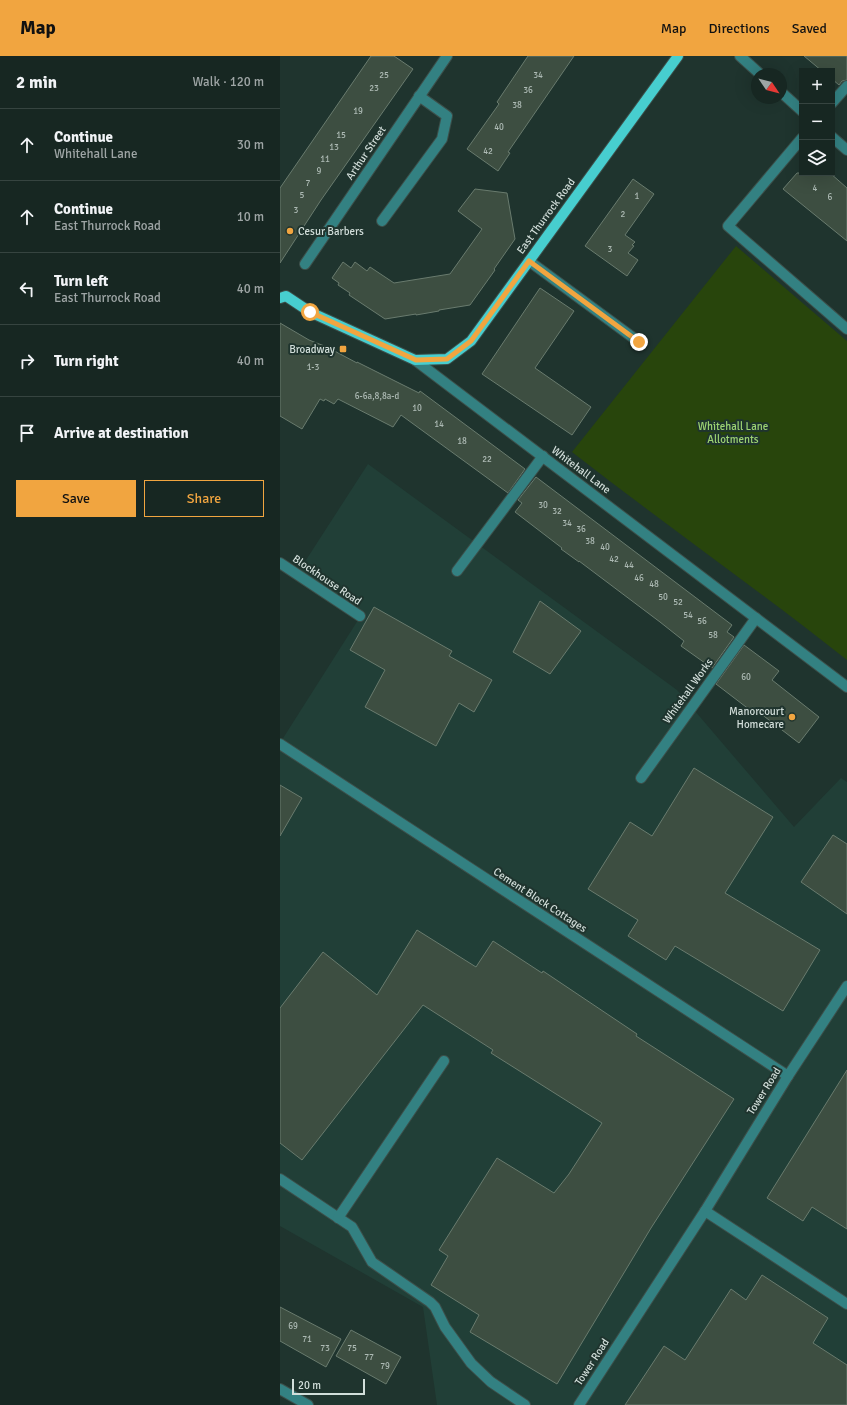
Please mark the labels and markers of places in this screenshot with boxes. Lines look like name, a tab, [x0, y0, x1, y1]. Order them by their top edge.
place label: Cesur Barbers	[298, 225, 364, 238]
marker: Cesur Barbers	[285, 226, 295, 236]
place label: Broadway	[289, 343, 336, 356]
marker: Broadway	[338, 344, 348, 354]
place label: Manorcourt Homecare	[729, 705, 784, 731]
marker: Manorcourt Homecare	[787, 712, 797, 722]

